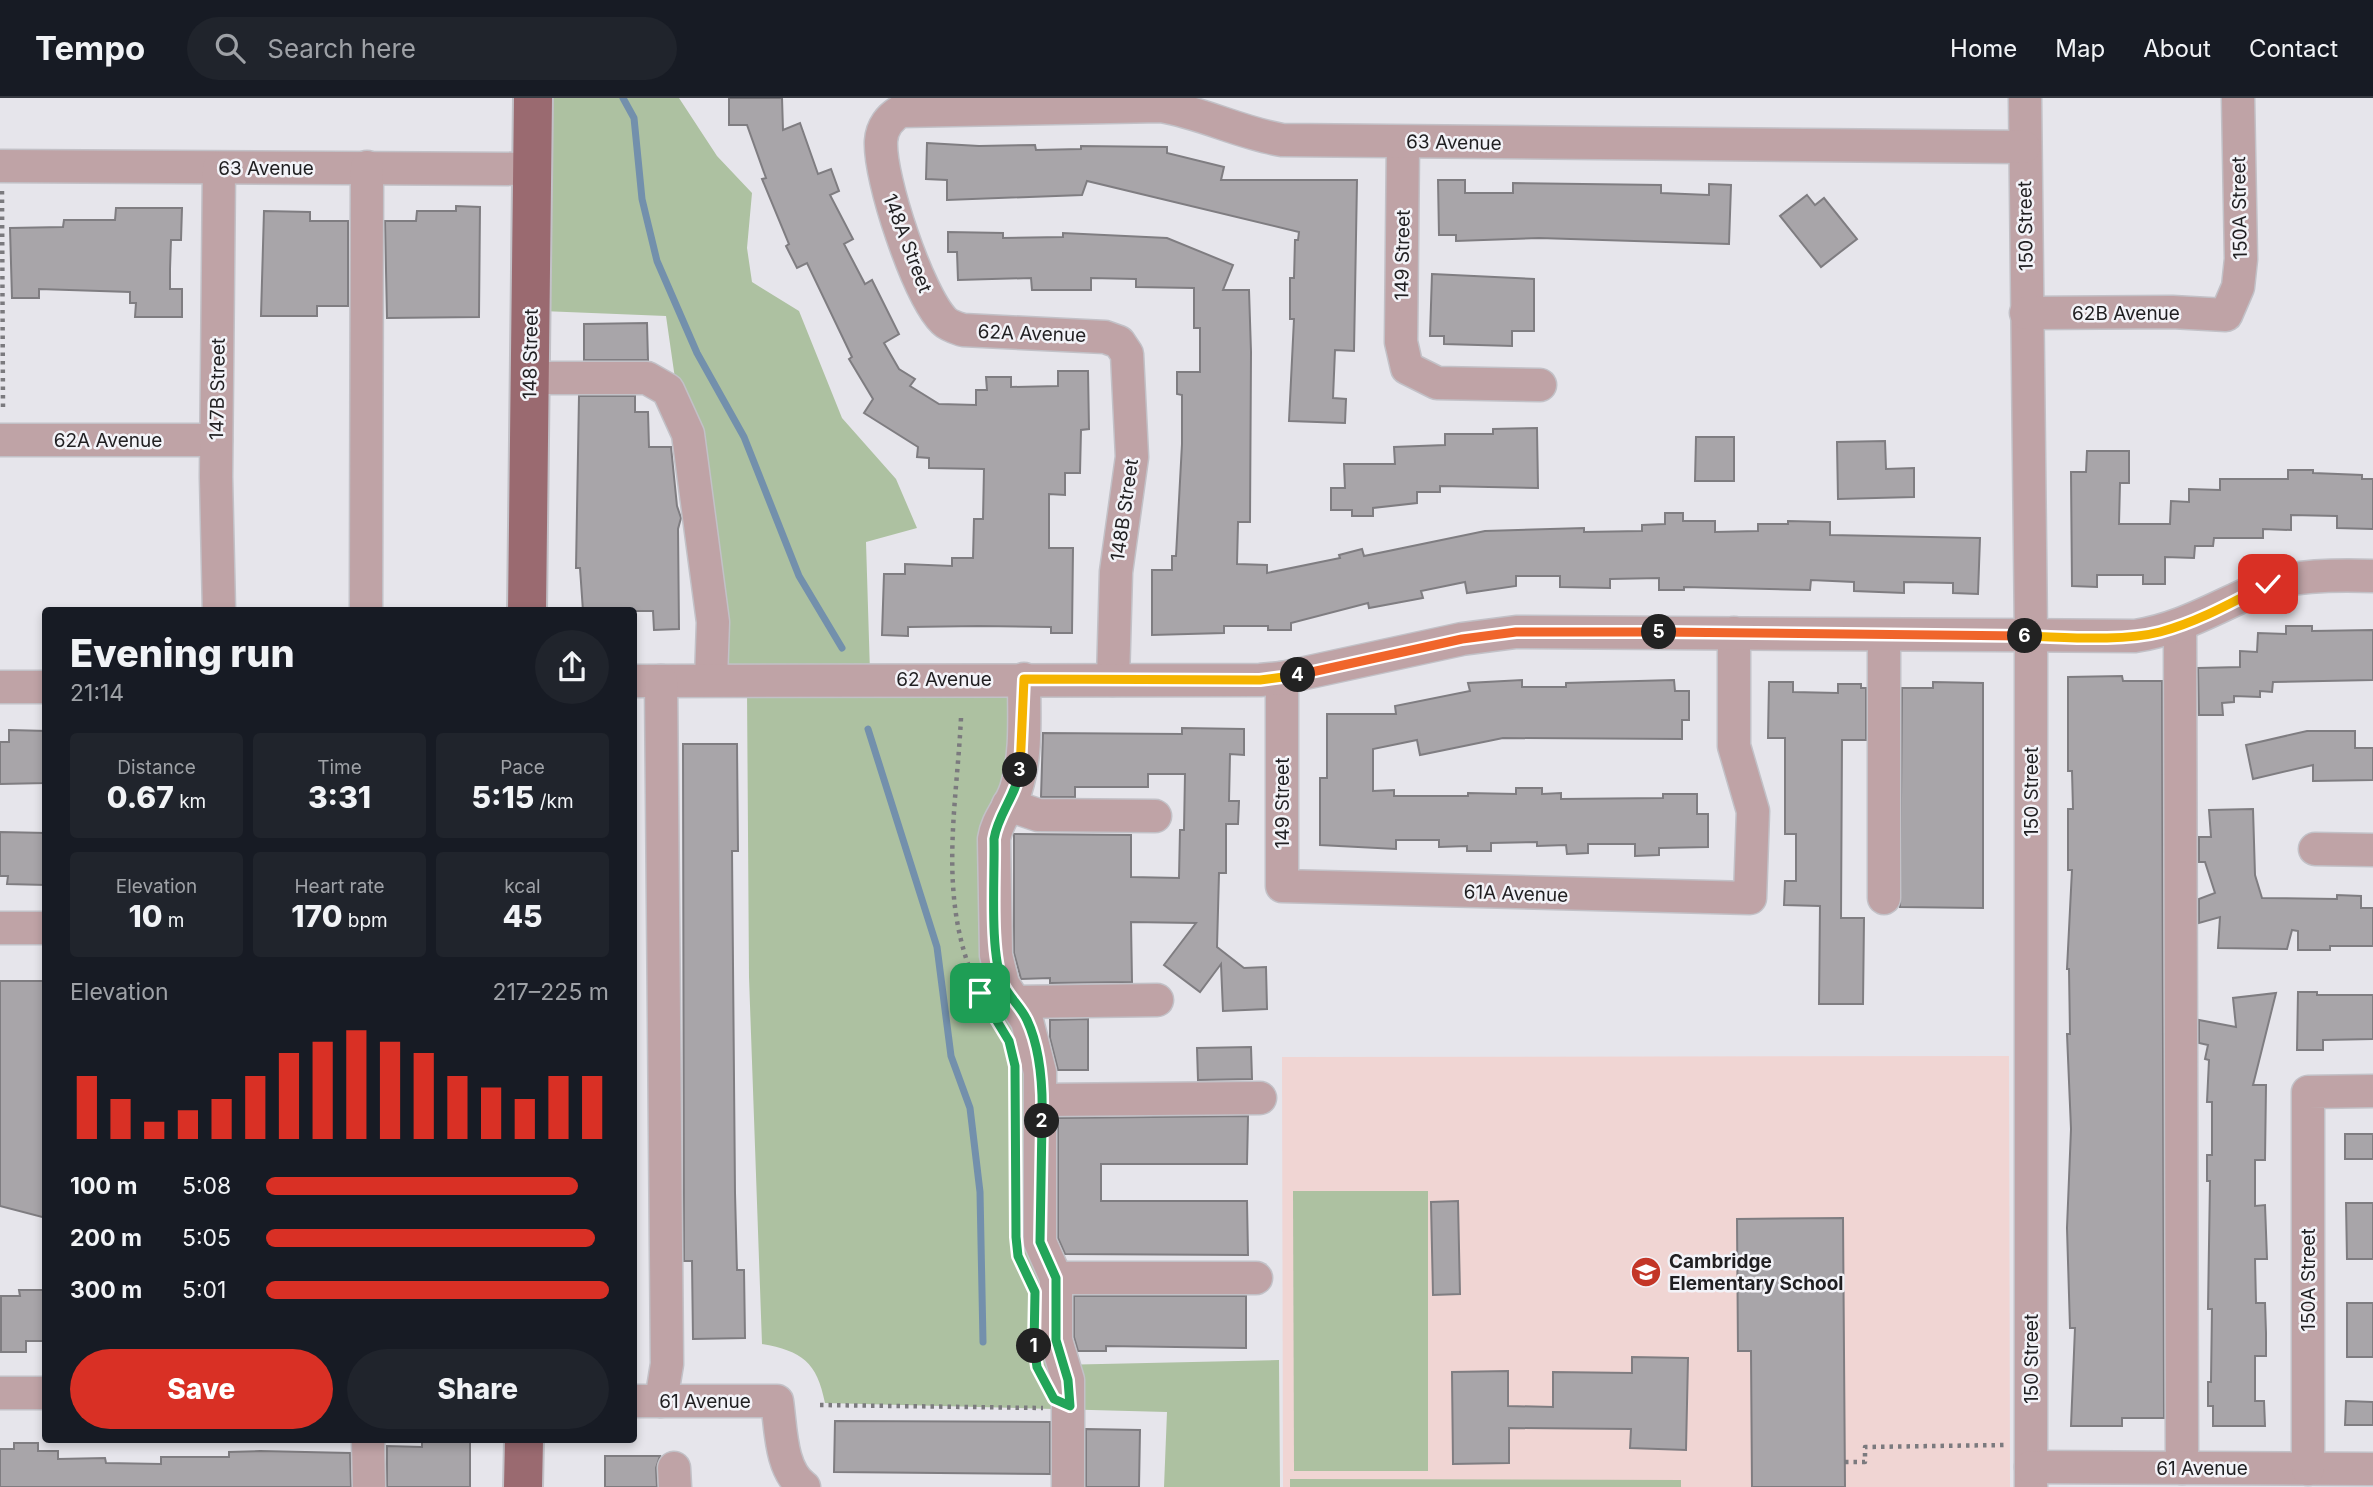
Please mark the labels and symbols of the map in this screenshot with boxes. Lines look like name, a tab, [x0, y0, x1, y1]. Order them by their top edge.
street label: 63 Avenue	[1406, 130, 1502, 155]
street label: 150A Street	[2227, 156, 2252, 260]
street label: 63 Avenue	[218, 157, 314, 180]
street label: 150 Street	[2013, 181, 2038, 271]
street label: 148A Street	[878, 191, 937, 296]
street label: 149 Street	[1390, 209, 1415, 301]
street label: 62B Avenue	[2072, 302, 2180, 325]
street label: 148 Street	[518, 308, 543, 400]
street label: 62A Avenue	[977, 320, 1087, 347]
street label: 147B Street	[205, 338, 230, 440]
street label: 62A Avenue	[54, 429, 162, 452]
street label: 148B Street	[1106, 457, 1143, 563]
pin	[2238, 554, 2298, 614]
pin: 5	[1642, 614, 1676, 650]
pin: 6	[2008, 618, 2042, 654]
pin: 4	[1280, 658, 1316, 692]
street label: 62 Avenue	[896, 668, 992, 691]
street label: 150 Street	[2020, 747, 2043, 837]
pin: 3	[1002, 752, 1038, 788]
street label: 149 Street	[1271, 758, 1294, 848]
street label: 61A Avenue	[1463, 880, 1569, 907]
pin	[950, 963, 1010, 1023]
pin: 2	[1024, 1104, 1060, 1138]
street label: 150A Street	[2297, 1228, 2320, 1332]
place label: Cambridge Elementary School	[1669, 1250, 1843, 1295]
school or university icon: Cambridge Elementary School	[1629, 1255, 1663, 1289]
street label: 150 Street	[2020, 1314, 2043, 1404]
pin: 1	[1016, 1328, 1052, 1364]
street label: 61 Avenue	[659, 1390, 751, 1413]
street label: 61 Avenue	[2156, 1457, 2248, 1480]

